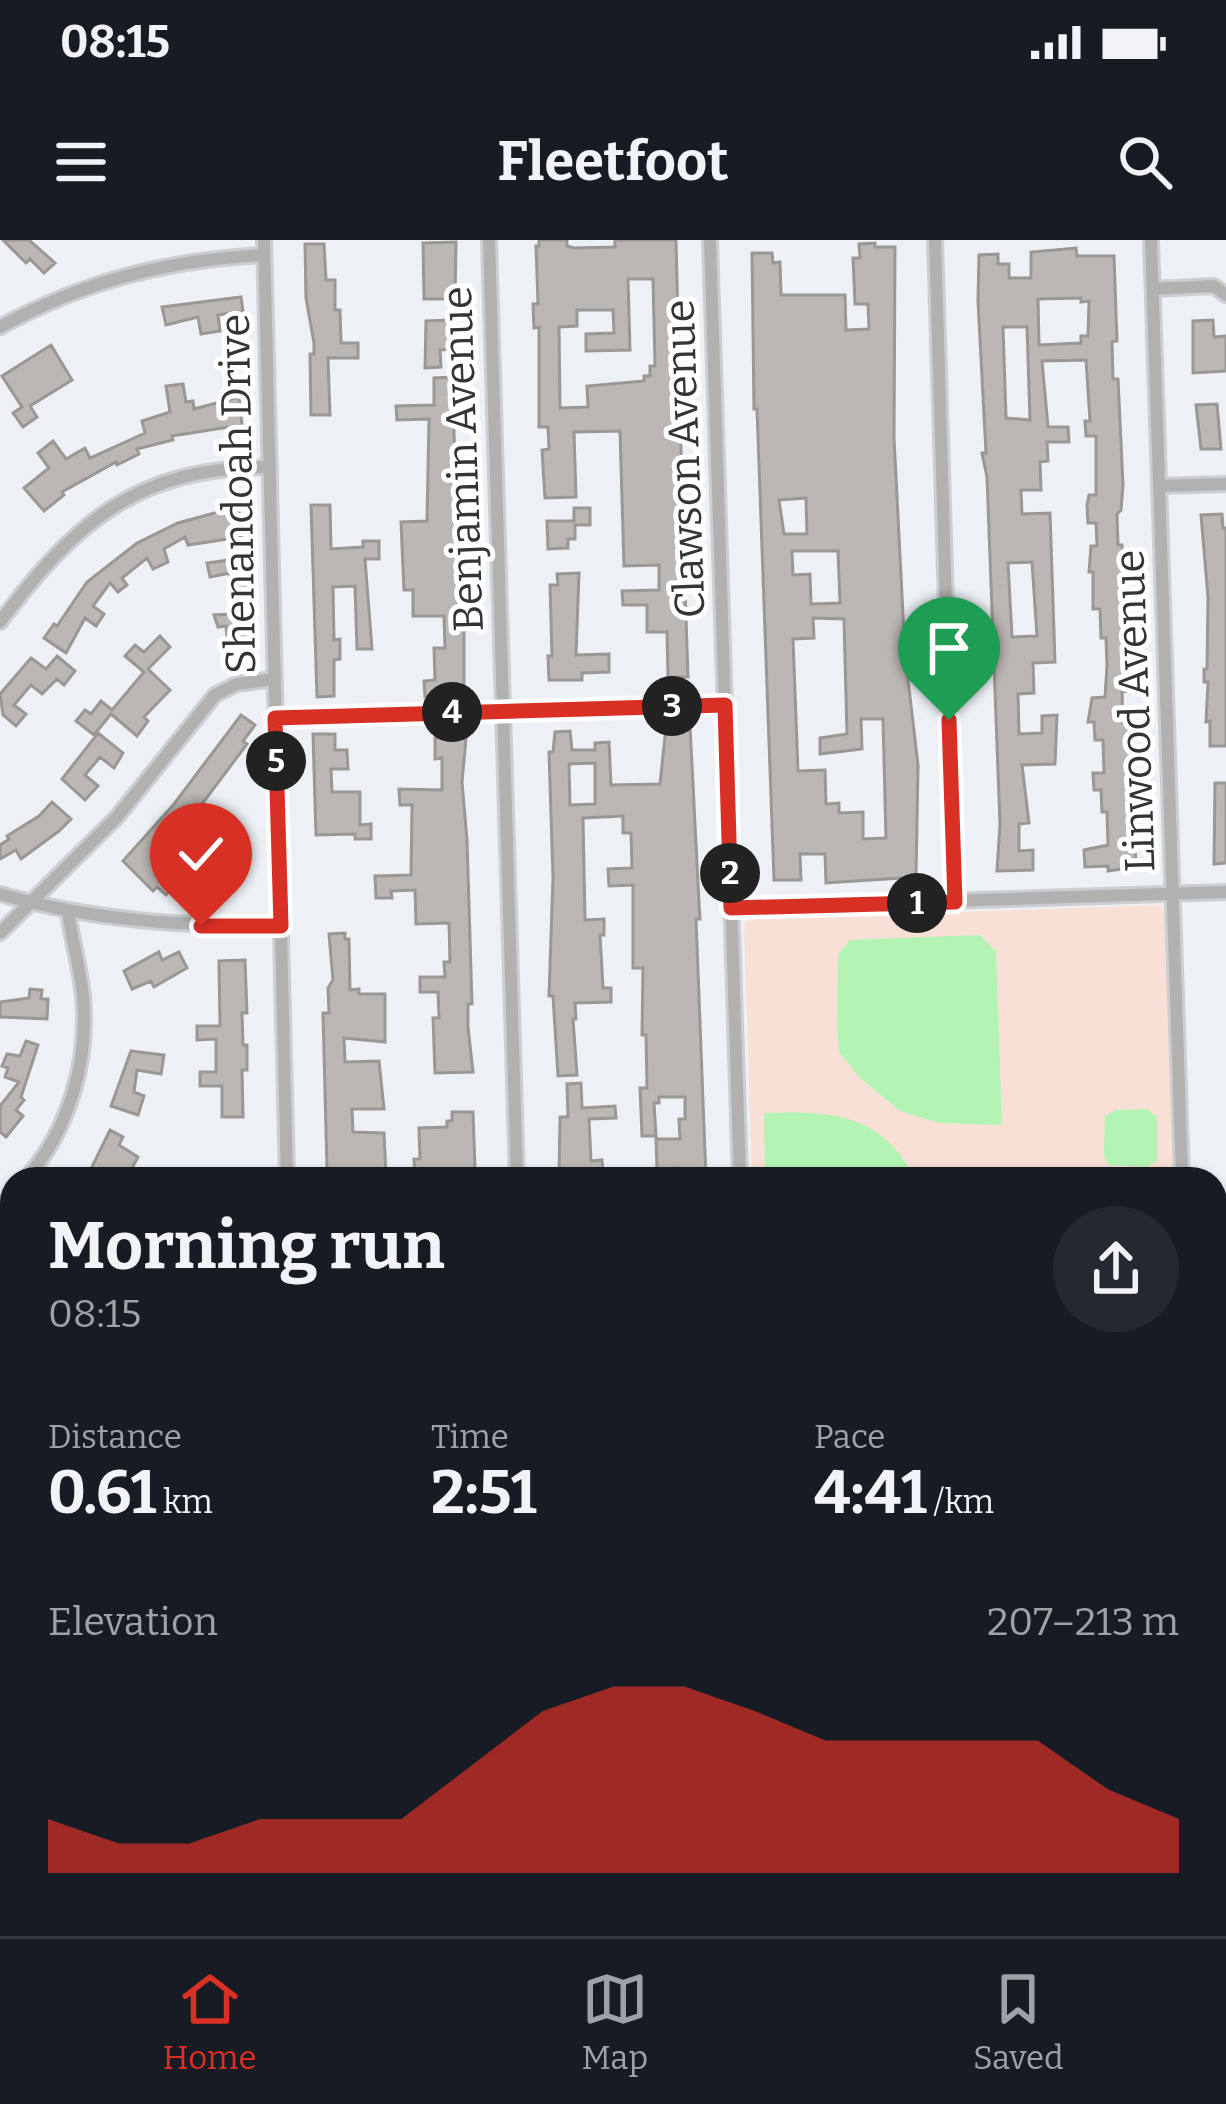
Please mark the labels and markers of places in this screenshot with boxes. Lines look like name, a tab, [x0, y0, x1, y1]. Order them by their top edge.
pin	[898, 597, 1000, 720]
pin: 3	[642, 676, 702, 736]
pin: 4	[422, 682, 482, 742]
pin: 5	[246, 731, 306, 791]
pin	[150, 803, 252, 926]
pin: 2	[700, 843, 760, 903]
pin: 1	[887, 873, 947, 933]

